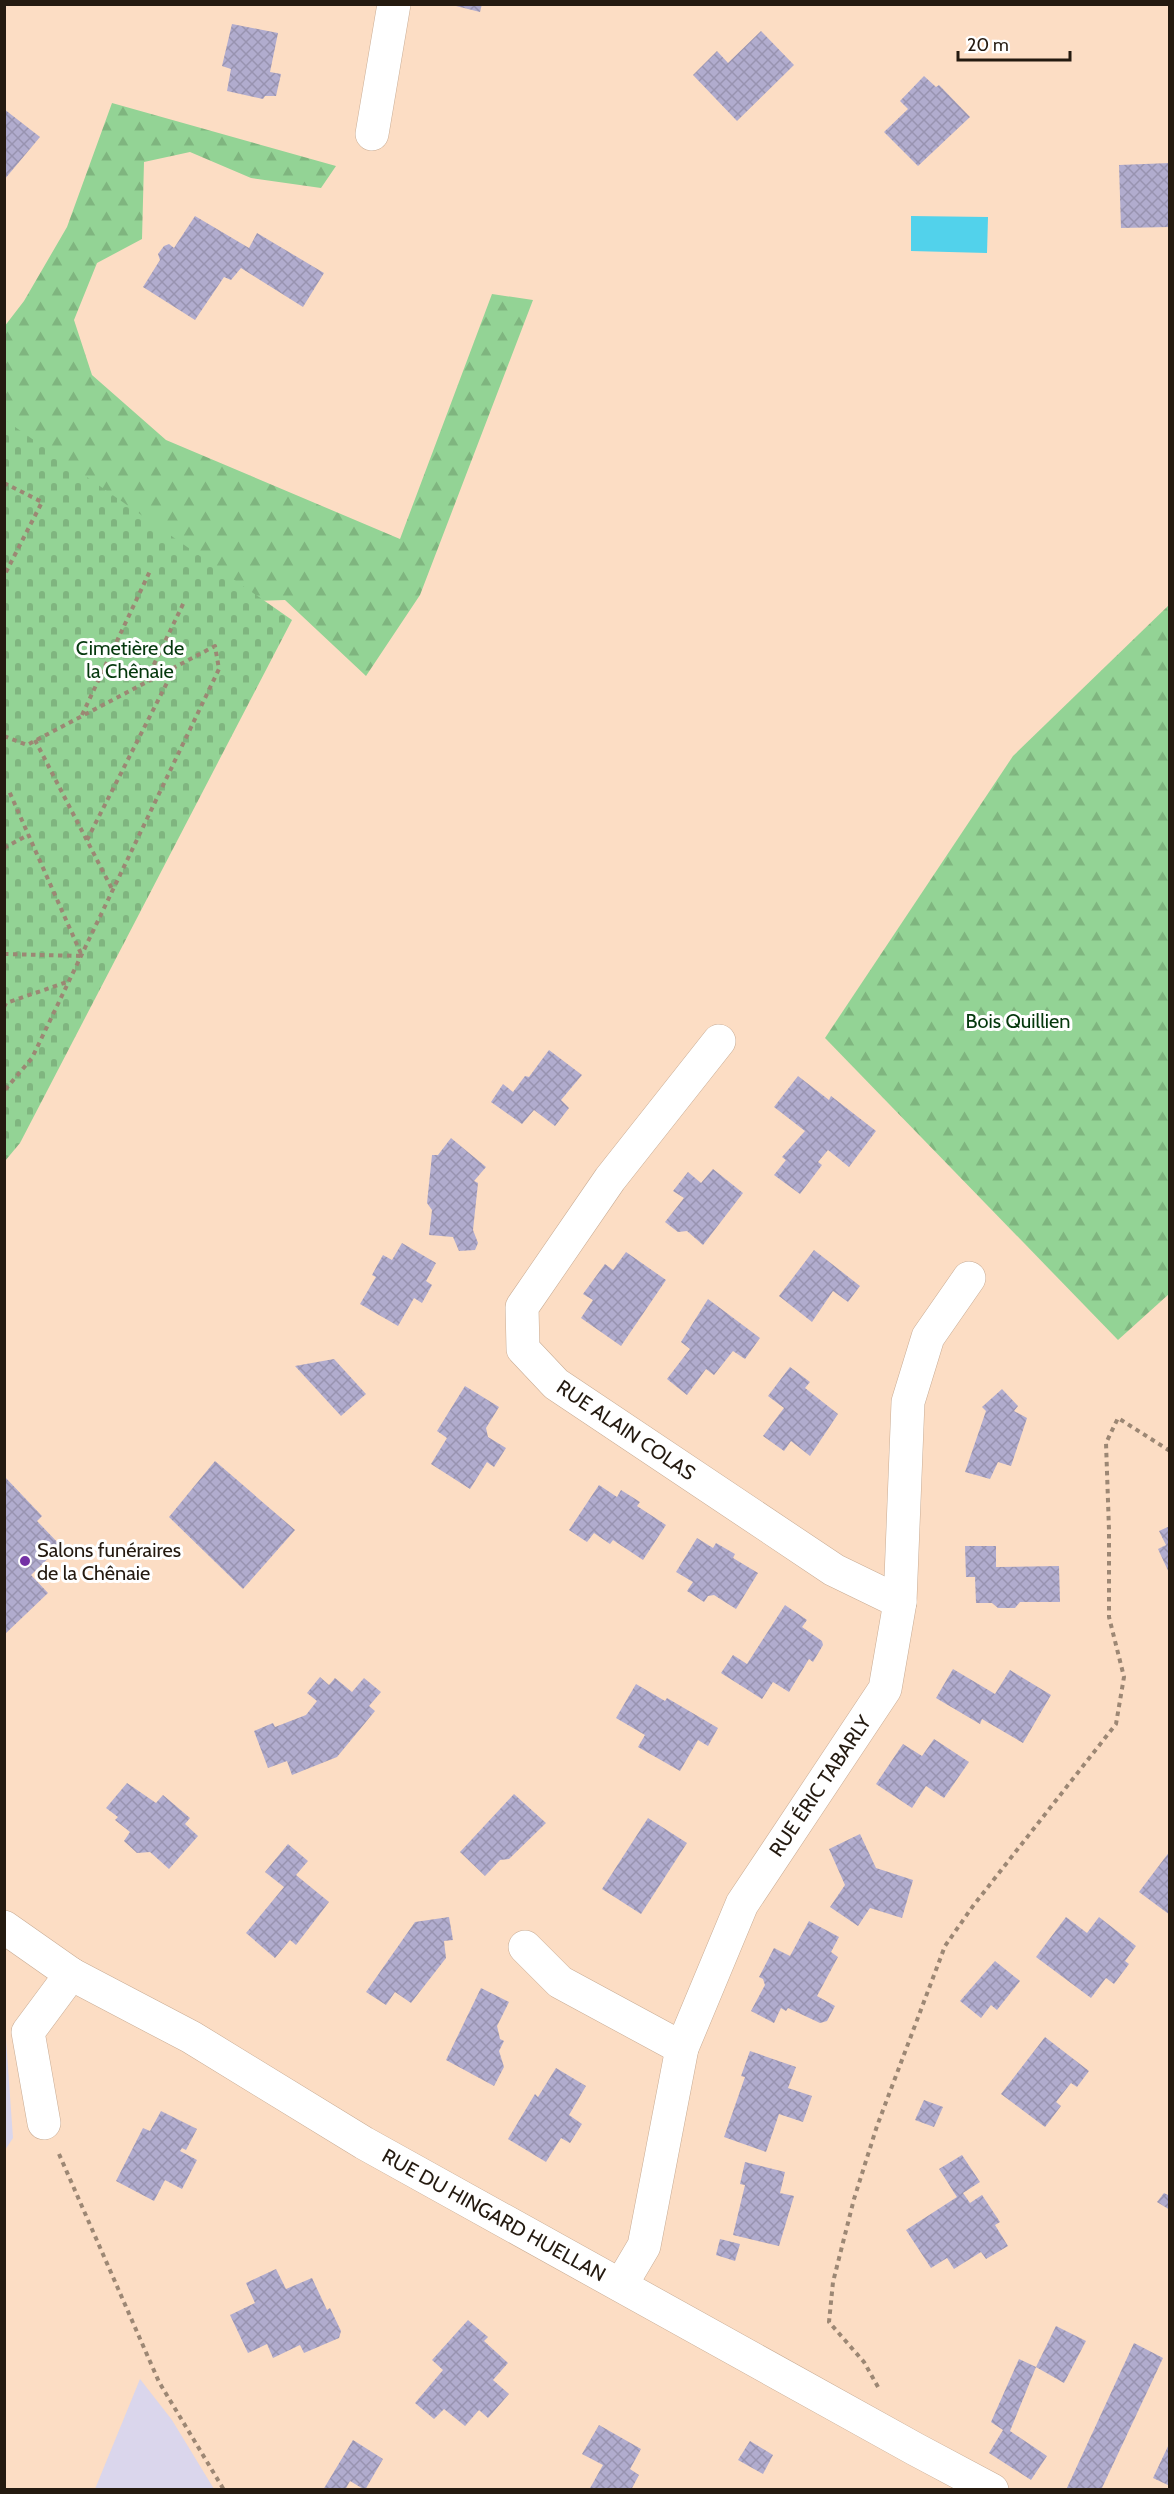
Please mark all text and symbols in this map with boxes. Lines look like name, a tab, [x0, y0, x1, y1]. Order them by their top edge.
scale bar	[958, 24, 1070, 62]
text: 20 m	[967, 34, 1009, 56]
park label: Cimetière de la Chênaie	[76, 636, 184, 683]
park label: Bois Quillien	[965, 1009, 1071, 1033]
street label: RUE ALAIN COLAS	[552, 1375, 700, 1485]
place label: Salons funéraires de la Chênaie	[37, 1538, 181, 1585]
marker: Salons funéraires de la Chênaie	[18, 1554, 32, 1568]
street label: RUE ÉRIC TABARLY	[764, 1710, 876, 1861]
street label: RUE DU HINGARD HUELLAN	[378, 2143, 610, 2287]

